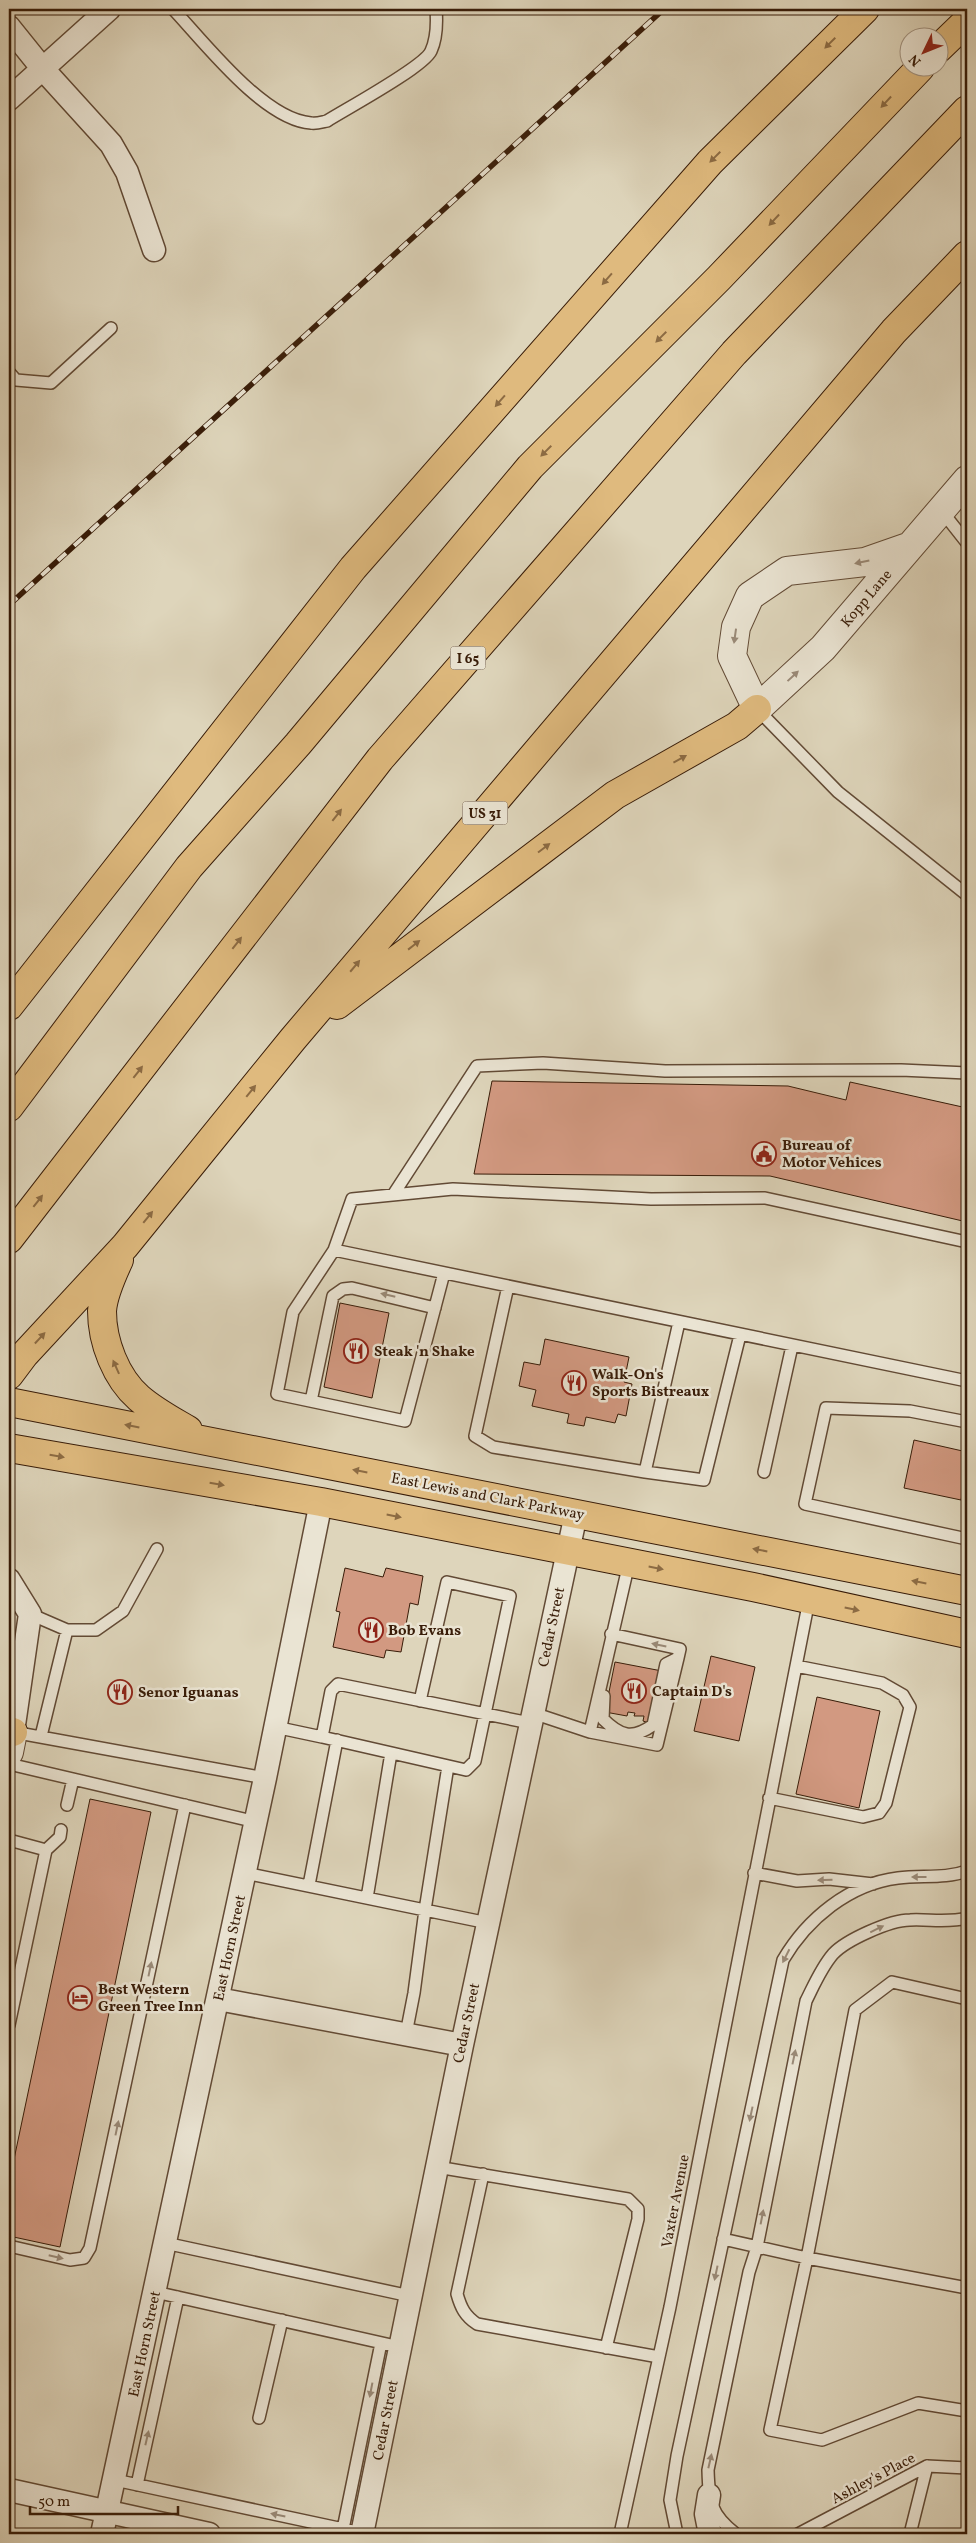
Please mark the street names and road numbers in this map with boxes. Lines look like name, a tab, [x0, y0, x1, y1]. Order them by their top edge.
street label: Kopp Lane	[837, 566, 898, 632]
road number: I 65	[450, 646, 486, 670]
road number: US 31	[462, 801, 508, 824]
street label: East Lewis and Clark Parkway	[389, 1468, 586, 1527]
street label: Cedar Street	[534, 1585, 571, 1669]
street label: East Horn Street	[209, 1893, 252, 2003]
street label: Cedar Street	[449, 1981, 486, 2065]
street label: Vaxter Avenue	[657, 2153, 696, 2250]
street label: East Horn Street	[124, 2289, 167, 2399]
street label: Cedar Street	[368, 2378, 405, 2462]
street label: Ashley's Place	[828, 2448, 919, 2510]

